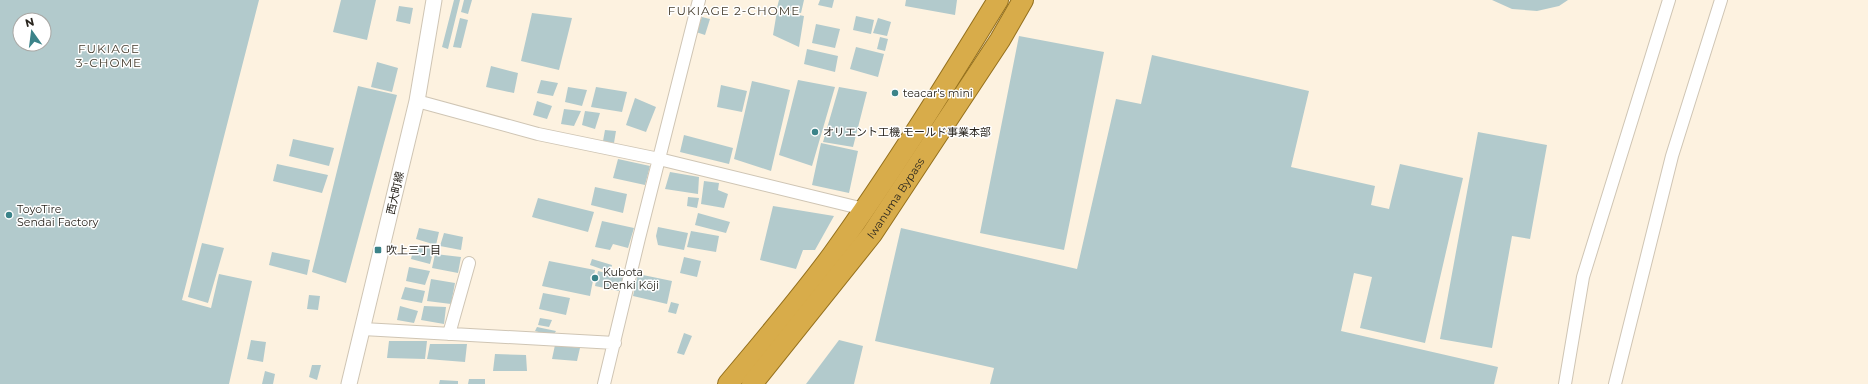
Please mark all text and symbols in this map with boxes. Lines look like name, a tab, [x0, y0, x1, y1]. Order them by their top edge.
district label: FUKIAGE 2-CHOME	[668, 3, 800, 18]
north arrow	[12, 12, 52, 52]
text: N	[24, 14, 36, 30]
district label: FUKIAGE 3-CHOME	[76, 41, 142, 70]
place label: teacar's mini	[903, 86, 973, 100]
marker: teacar's mini	[890, 88, 900, 98]
place label: オリエント工機 モールド事業本部	[823, 125, 991, 139]
marker: オリエント工機 モールド事業本部	[810, 127, 820, 137]
street label: Iwanuma Bypass	[864, 155, 928, 242]
street label: 西大町線	[383, 170, 407, 216]
place label: ToyoTire Sendai Factory	[17, 202, 99, 229]
marker: ToyoTire Sendai Factory	[4, 210, 14, 220]
place label: 吹上三丁目	[386, 243, 441, 257]
marker: 吹上三丁目	[373, 245, 383, 255]
place label: Kubota Denki Kōji	[603, 265, 659, 292]
marker: Kubota Denki Kōji	[590, 273, 600, 283]

